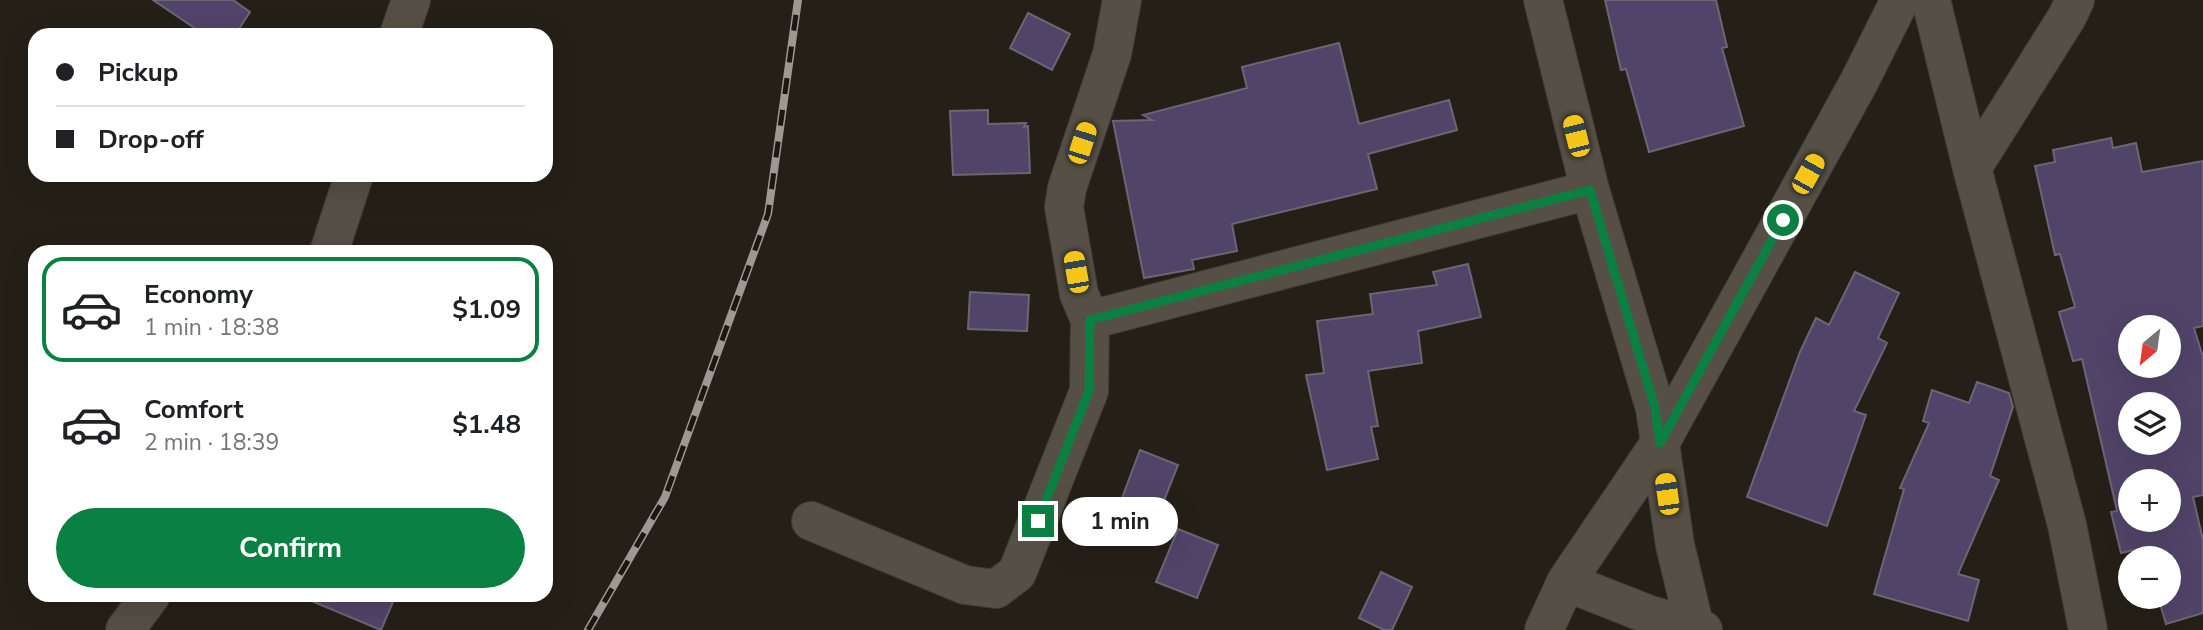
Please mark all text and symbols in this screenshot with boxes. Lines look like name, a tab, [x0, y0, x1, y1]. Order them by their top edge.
text: Pickup	[98, 55, 178, 90]
car	[1561, 113, 1592, 159]
car	[1066, 120, 1099, 166]
text: Drop-off	[98, 122, 204, 157]
car	[1789, 151, 1828, 197]
route start	[1767, 204, 1799, 236]
car	[1063, 249, 1090, 295]
text: Economy	[144, 277, 253, 312]
icon: car	[60, 278, 123, 341]
text: $1.09	[452, 292, 521, 327]
text: 1 min · 18:38	[144, 312, 279, 343]
north arrow	[2118, 315, 2180, 378]
map controls	[2118, 315, 2181, 609]
text: Comfort	[144, 392, 244, 427]
button: layers	[2118, 392, 2181, 455]
icon: car	[60, 393, 123, 456]
text: $1.48	[452, 407, 521, 442]
text: 2 min · 18:39	[144, 427, 279, 458]
button: +	[2118, 469, 2181, 532]
car	[1654, 472, 1681, 516]
callout: 1 min	[1062, 496, 1178, 546]
route end	[1022, 505, 1054, 537]
text: 1 min	[1090, 506, 1150, 537]
button: Confirm	[56, 508, 525, 588]
button: −	[2118, 546, 2181, 609]

